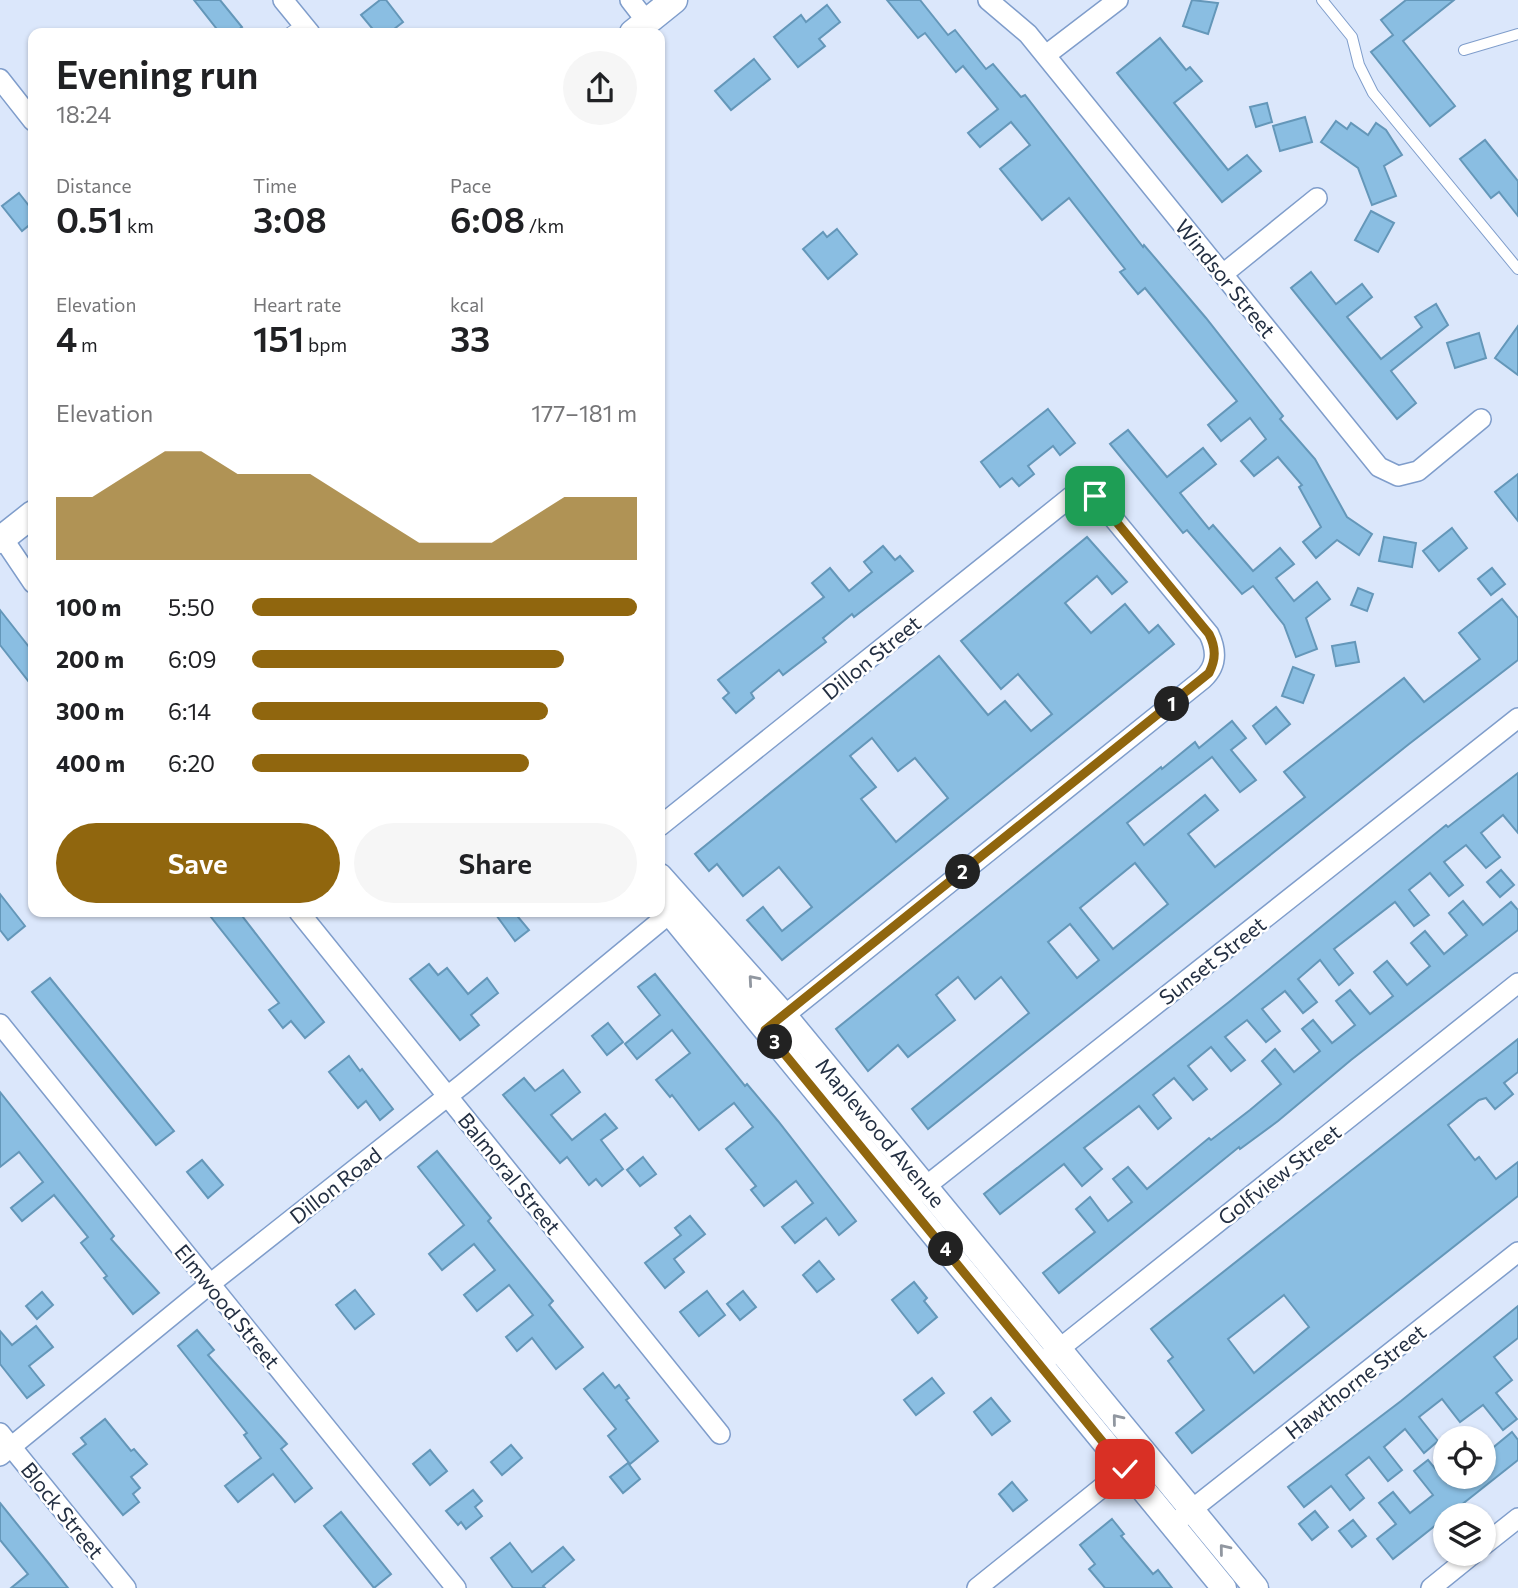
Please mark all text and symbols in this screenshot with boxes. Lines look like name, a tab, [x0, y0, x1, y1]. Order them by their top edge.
text: Evening run	[56, 50, 259, 97]
button: share	[563, 51, 637, 125]
text: 18:24	[56, 100, 111, 128]
text: Distance	[56, 174, 132, 197]
text: Time	[253, 174, 297, 197]
text: Pace	[450, 174, 491, 197]
text: 0.51	[56, 197, 123, 240]
text: 3:08	[253, 197, 327, 240]
text: 6:08	[450, 197, 525, 240]
text: km	[123, 214, 154, 237]
text: /km	[525, 214, 564, 237]
street label: Windsor Street	[1171, 214, 1281, 342]
text: Elevation	[56, 293, 136, 316]
text: Heart rate	[253, 293, 341, 316]
text: kcal	[450, 293, 484, 316]
text: 4	[56, 316, 77, 359]
text: 151	[253, 316, 304, 359]
text: 33	[450, 316, 490, 359]
text: m	[77, 333, 98, 356]
text: bpm	[304, 333, 347, 356]
text: Elevation	[56, 399, 153, 427]
text: 177–181 m	[531, 399, 637, 427]
pin	[1065, 466, 1125, 526]
icon: arrive	[1076, 477, 1114, 515]
text: 100 m	[56, 593, 121, 621]
text: 5:50	[168, 593, 215, 621]
street label: Dillon Street	[817, 610, 925, 704]
text: 200 m	[56, 645, 124, 673]
text: 6:09	[168, 645, 216, 673]
pin: 1	[1154, 686, 1190, 722]
text: 1	[1167, 692, 1176, 715]
text: 300 m	[56, 697, 124, 725]
text: 6:14	[168, 697, 211, 725]
text: 400 m	[56, 749, 125, 777]
text: 6:20	[168, 749, 215, 777]
button: Save	[56, 823, 340, 903]
button: Share	[354, 823, 637, 903]
pin: 2	[946, 854, 981, 890]
text: 2	[957, 860, 968, 883]
street label: Sunset Street	[1154, 911, 1270, 1009]
one-way arrow	[749, 975, 762, 988]
pin: 3	[758, 1024, 792, 1060]
text: 3	[769, 1030, 780, 1053]
street label: Maplewood Avenue	[811, 1052, 951, 1212]
street label: Balmoral Street	[454, 1107, 566, 1239]
street label: Golfview Street	[1213, 1118, 1345, 1230]
street label: Dillon Road	[284, 1142, 386, 1228]
pin: 4	[928, 1232, 964, 1266]
text: 4	[940, 1237, 951, 1260]
street label: Elmwood Street	[170, 1239, 286, 1373]
street label: Hawthorne Street	[1280, 1318, 1430, 1444]
one-way arrow	[1113, 1415, 1126, 1427]
map controls	[1433, 1426, 1496, 1566]
button: locate	[1433, 1426, 1496, 1489]
pin	[1095, 1439, 1155, 1499]
icon: check	[1106, 1450, 1144, 1488]
street label: Block Street	[17, 1457, 109, 1563]
button: layers	[1433, 1503, 1496, 1566]
one-way arrow	[1219, 1544, 1232, 1557]

